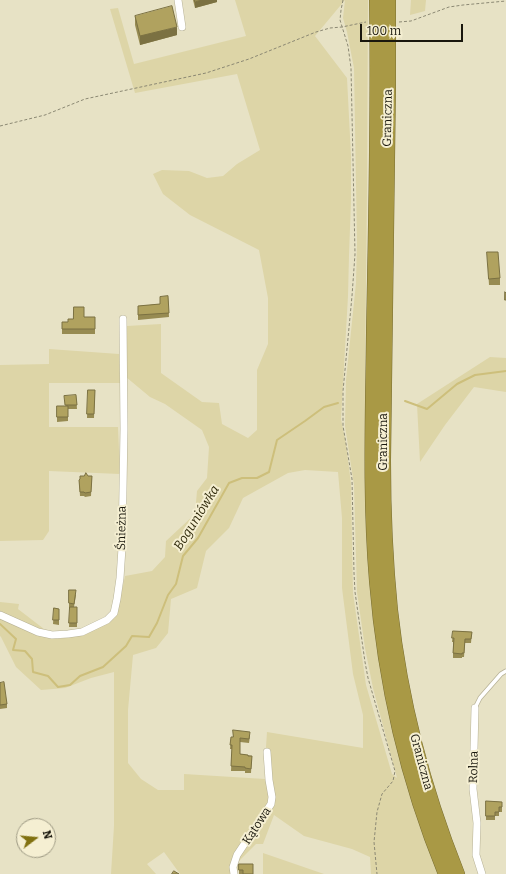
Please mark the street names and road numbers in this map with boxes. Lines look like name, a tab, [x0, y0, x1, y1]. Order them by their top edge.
street label: Graniczna	[380, 89, 396, 147]
street label: Graniczna	[377, 413, 391, 471]
street label: Śnieżna	[114, 506, 130, 550]
street label: Graniczna	[407, 732, 435, 792]
street label: Rolna	[467, 751, 481, 783]
street label: Kątowa	[240, 805, 274, 847]

